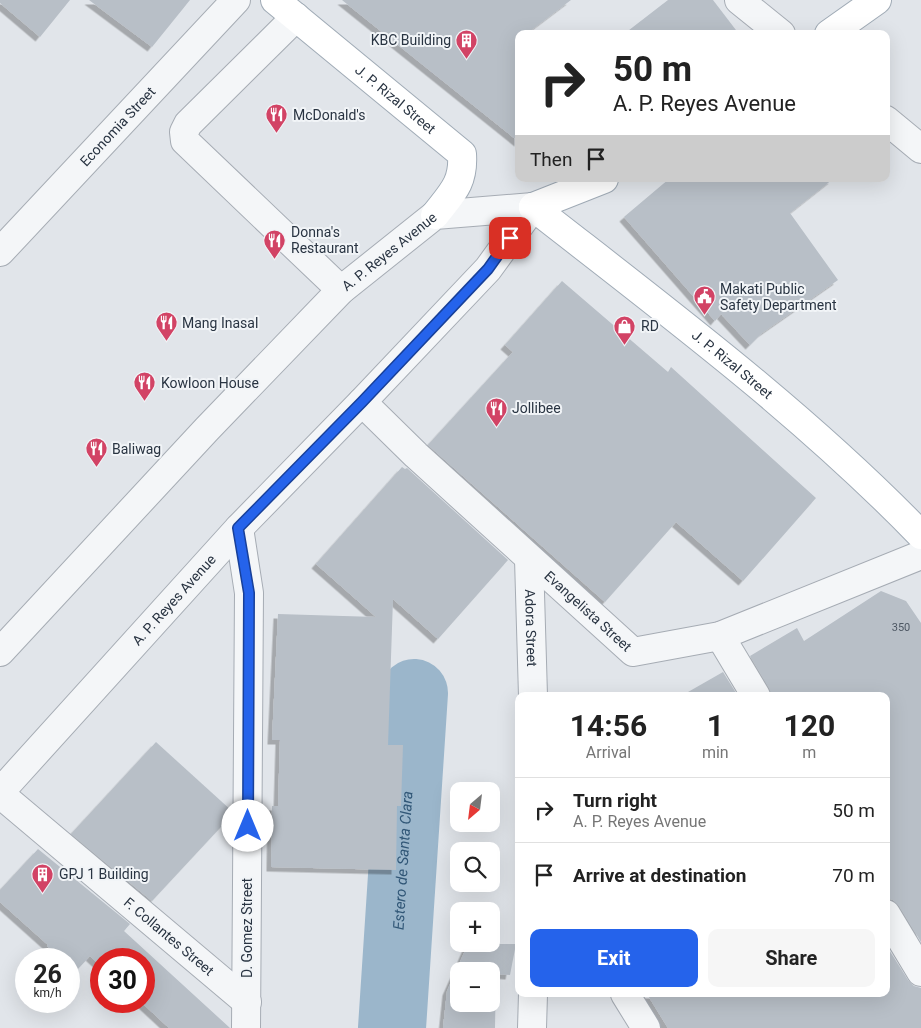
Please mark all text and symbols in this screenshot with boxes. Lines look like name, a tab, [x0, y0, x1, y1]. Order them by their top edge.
building icon: KBC Building	[455, 28, 479, 59]
place label: KBC Building	[371, 32, 451, 48]
text: 50 m	[613, 49, 692, 90]
icon: right	[530, 50, 595, 115]
street label: J. P. Rizal Street	[352, 61, 439, 137]
street label: Economia Street	[77, 83, 159, 169]
text: A. P. Reyes Avenue	[613, 91, 796, 116]
restaurant icon: McDonald's	[265, 103, 289, 134]
place label: McDonald's	[293, 107, 366, 123]
icon: arrive	[582, 145, 610, 173]
text: Then	[530, 148, 572, 171]
street label: A. P. Reyes Avenue	[339, 209, 440, 294]
pin	[489, 217, 531, 259]
place label: Donna's Restaurant	[291, 224, 359, 256]
icon: arrive	[496, 224, 524, 252]
restaurant icon: Donna's Restaurant	[263, 228, 287, 259]
place label: Makati Public Safety Department	[720, 281, 837, 313]
public building icon: Makati Public Safety Department	[692, 285, 716, 316]
restaurant icon: Mang Inasal	[154, 311, 178, 342]
shop icon: RD	[613, 314, 637, 345]
place label: Mang Inasal	[182, 315, 258, 331]
place label: RD	[641, 318, 659, 334]
street label: J. P. Rizal Street	[689, 327, 776, 402]
restaurant icon: Kowloon House	[133, 371, 157, 402]
place label: Kowloon House	[161, 375, 259, 391]
restaurant icon: Jollibee	[484, 396, 508, 427]
place label: Jollibee	[512, 400, 561, 416]
restaurant icon: Baliwag	[84, 437, 108, 468]
place label: Baliwag	[112, 441, 161, 457]
street label: A. P. Reyes Avenue	[129, 551, 219, 649]
street label: Evangelista Street	[541, 568, 635, 655]
street label: Adora Street	[522, 589, 540, 667]
house number: 350	[892, 621, 910, 634]
text: 14:56	[570, 708, 647, 743]
text: 1	[707, 708, 724, 743]
text: 120	[784, 708, 835, 743]
text: Arrival	[586, 743, 631, 762]
text: min	[702, 743, 729, 762]
text: m	[802, 743, 816, 762]
north arrow	[450, 782, 500, 832]
map controls	[450, 782, 500, 1012]
text: Turn right	[573, 789, 657, 812]
water label: Estero de Santa Clara	[389, 790, 417, 930]
icon: right	[530, 796, 558, 824]
position arrow	[221, 799, 273, 851]
text: 50 m	[832, 799, 875, 822]
text: A. P. Reyes Avenue	[573, 812, 706, 831]
button: search	[450, 842, 500, 892]
icon: arrive	[530, 861, 558, 889]
building icon: GPJ 1 Building	[31, 862, 55, 893]
text: Arrive at destination	[573, 864, 746, 887]
text: 70 m	[832, 864, 875, 887]
place label: GPJ 1 Building	[59, 866, 149, 882]
street label: D. Gomez Street	[239, 877, 255, 978]
street label: F. Collantes Street	[121, 894, 217, 979]
button: +	[450, 902, 500, 952]
button: Exit	[530, 929, 698, 987]
button: Share	[708, 929, 875, 987]
speed limit sign: 30	[90, 948, 155, 1013]
text: 26	[33, 960, 62, 989]
button: −	[450, 962, 500, 1012]
text: km/h	[33, 986, 62, 1000]

